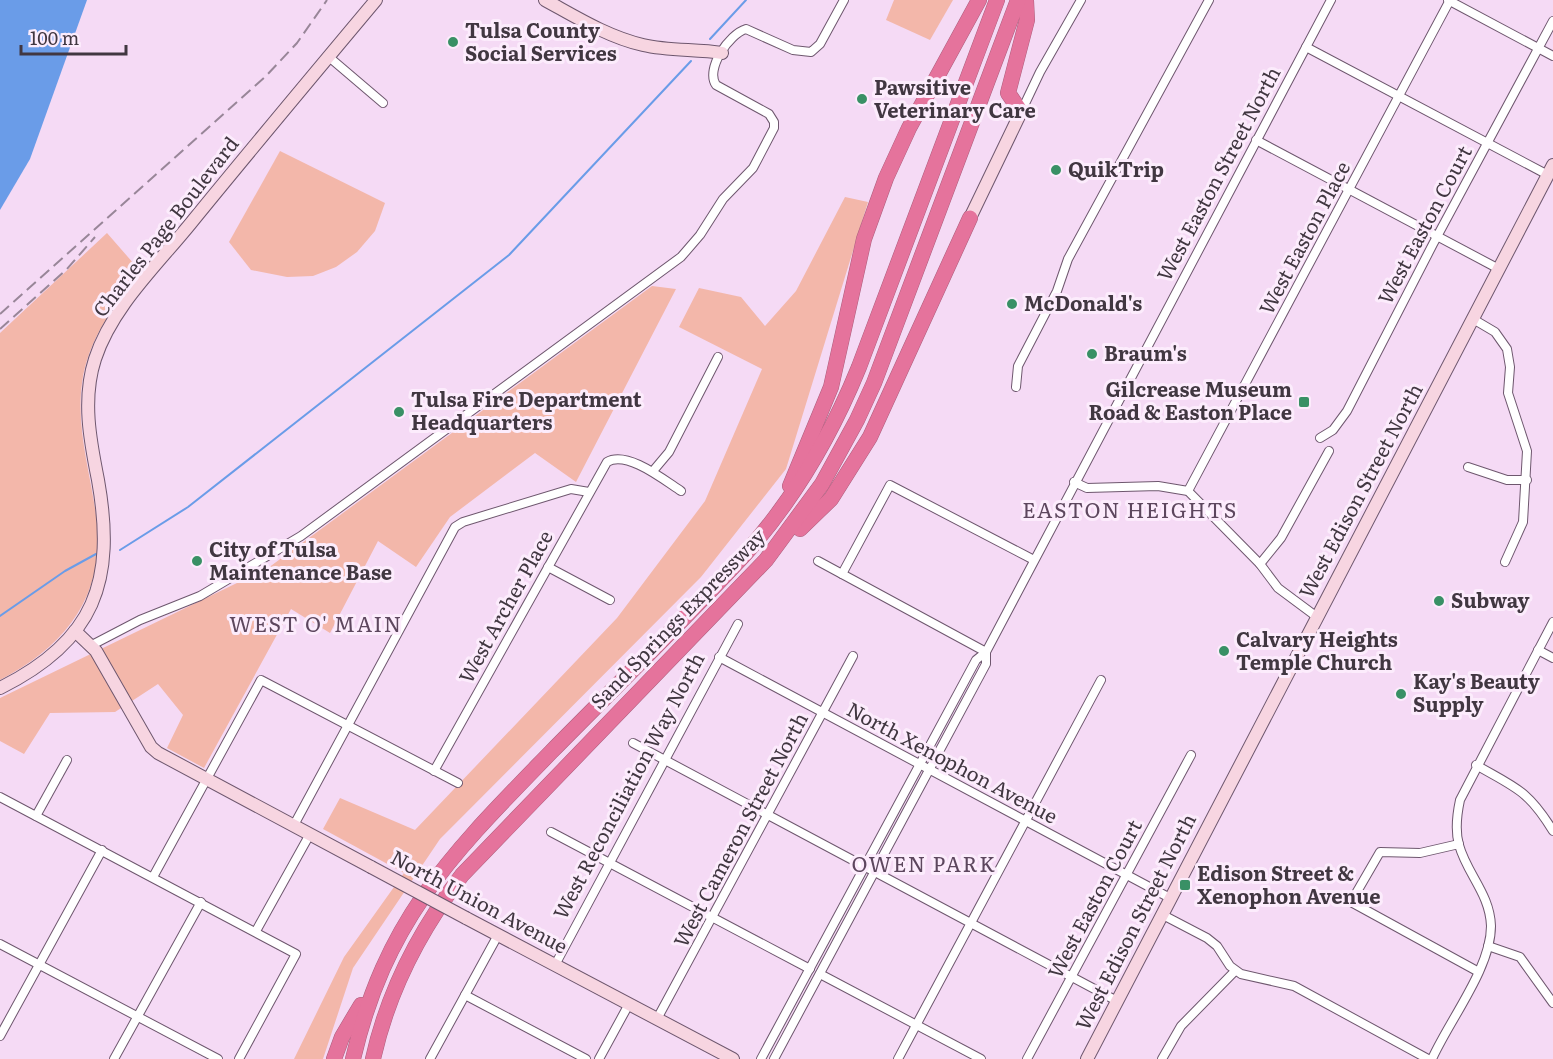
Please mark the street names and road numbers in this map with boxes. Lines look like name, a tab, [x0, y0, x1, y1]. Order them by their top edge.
street label: West Easton Street North	[1148, 60, 1287, 286]
street label: Charles Page Boulevard	[84, 129, 245, 322]
street label: West Easton Court	[1369, 139, 1478, 309]
street label: West Easton Place	[1250, 155, 1356, 319]
street label: West Edison Street North	[1290, 377, 1429, 603]
street label: Sand Springs Expressway	[582, 520, 771, 715]
street label: West Archer Place	[450, 524, 559, 688]
street label: West Reconciliation Way North	[544, 646, 710, 924]
street label: North Xenophon Avenue	[842, 693, 1064, 830]
street label: West Cameron Street North	[664, 706, 814, 952]
street label: West Edison Street North	[1066, 807, 1202, 1035]
street label: West Easton Court	[1039, 813, 1148, 983]
street label: North Union Avenue	[386, 841, 574, 960]

